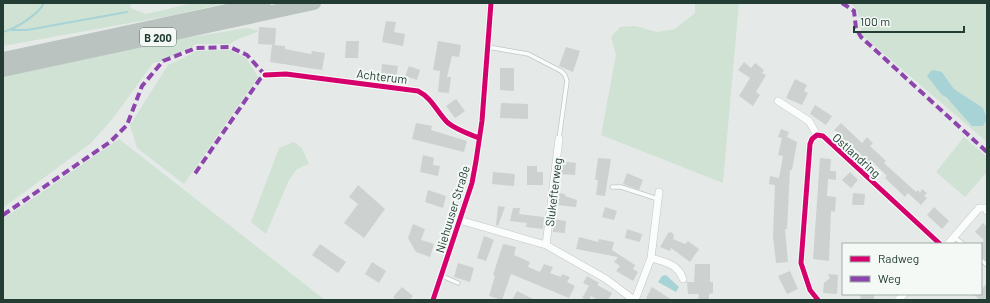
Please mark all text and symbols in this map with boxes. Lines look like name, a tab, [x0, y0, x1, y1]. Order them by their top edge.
scale bar	[854, 8, 964, 34]
text: 100 m	[860, 14, 890, 28]
road number: B 200	[140, 28, 176, 46]
street label: Achterum	[356, 66, 408, 86]
street label: Ostlandring	[830, 130, 884, 180]
street label: Slukefterweg	[542, 157, 564, 227]
street label: Niehuuser Straße	[432, 164, 472, 254]
legend	[842, 243, 982, 295]
text: Radweg	[878, 251, 919, 265]
text: Weg	[878, 271, 901, 285]

